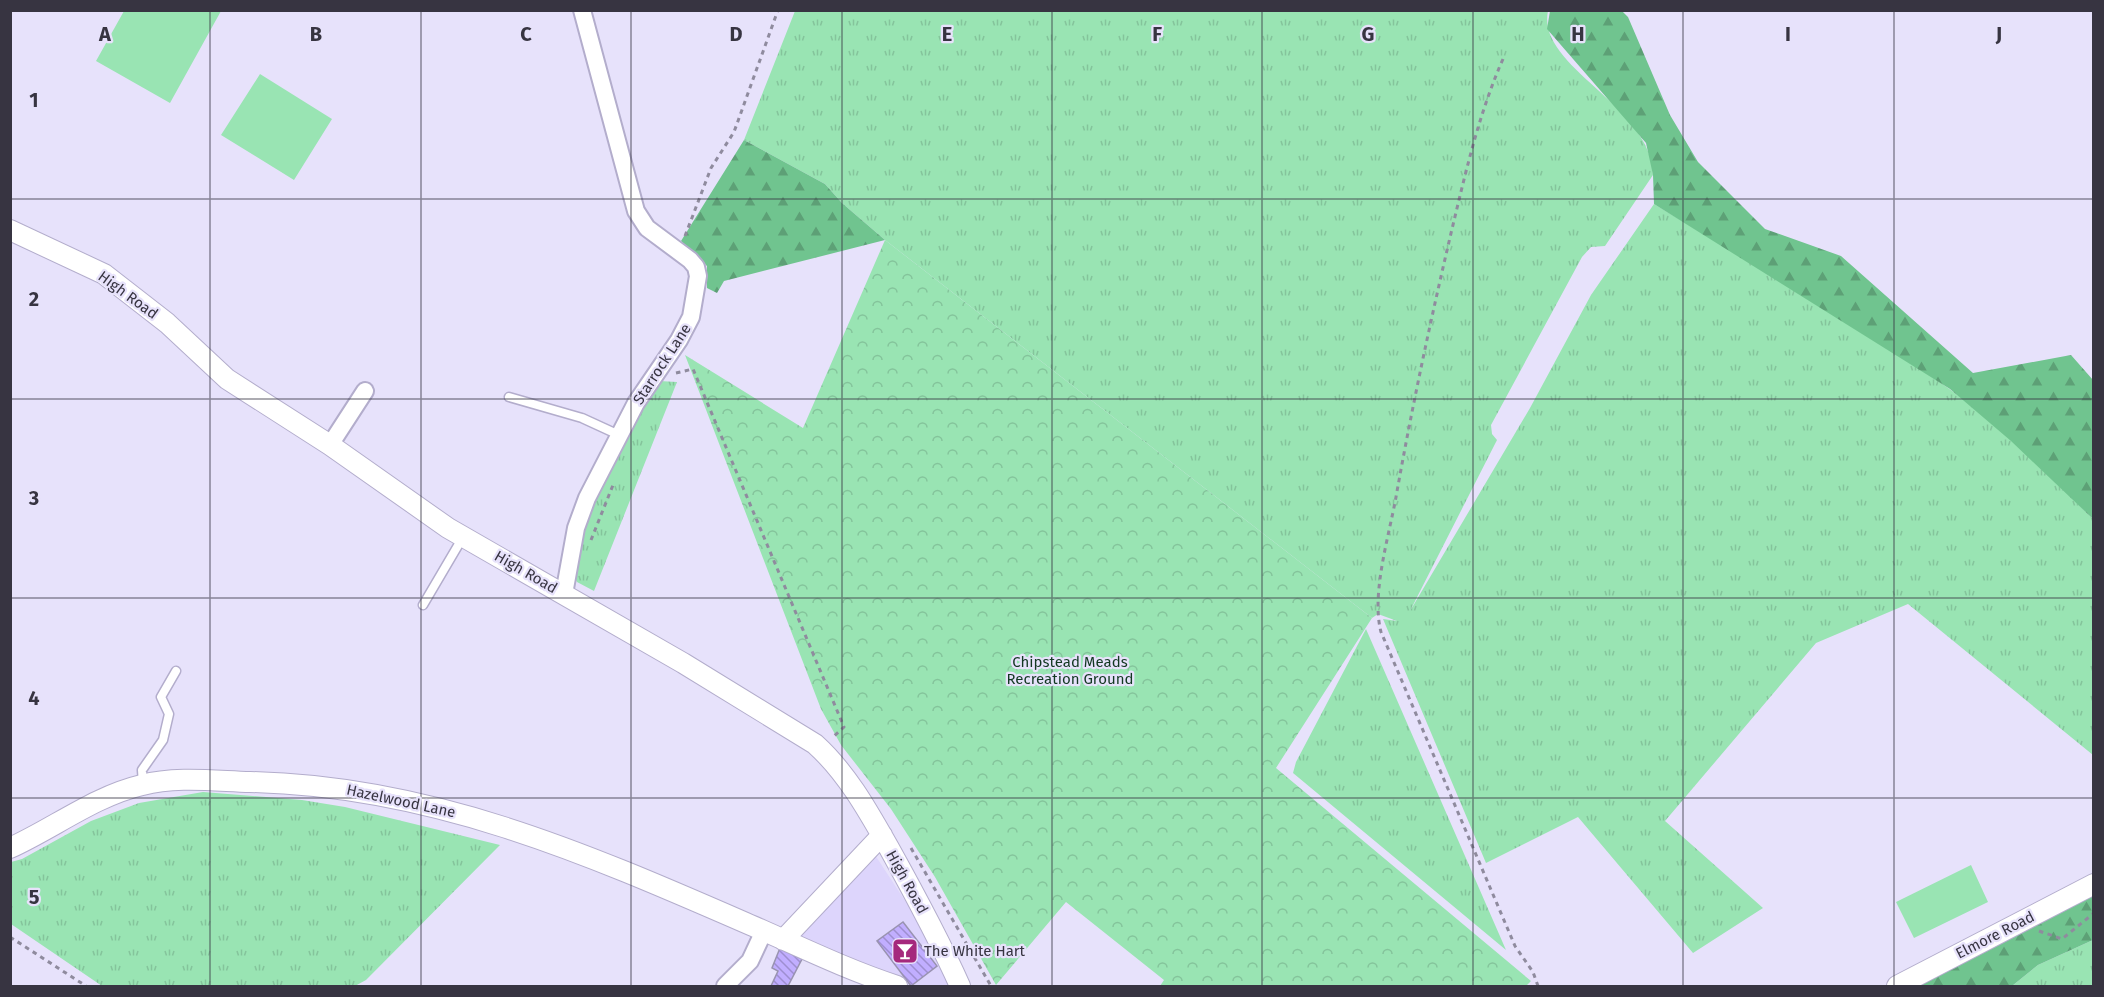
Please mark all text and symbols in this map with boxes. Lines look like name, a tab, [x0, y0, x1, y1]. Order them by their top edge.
text: A	[98, 22, 112, 46]
text: B	[310, 22, 322, 46]
text: C	[520, 22, 532, 46]
text: D	[729, 22, 743, 46]
text: E	[942, 22, 952, 46]
text: F	[1152, 22, 1162, 46]
text: G	[1362, 22, 1374, 46]
text: H	[1571, 22, 1585, 46]
text: I	[1785, 22, 1791, 46]
text: J	[1995, 22, 2002, 46]
text: 1	[29, 88, 39, 112]
street label: High Road	[95, 267, 161, 323]
text: 2	[29, 287, 39, 311]
street label: Starrock Lane	[629, 320, 695, 408]
text: 3	[28, 486, 39, 510]
street label: High Road	[491, 547, 561, 597]
park label: Chipstead Meads Recreation Ground	[1007, 653, 1133, 688]
text: 4	[28, 686, 40, 710]
street label: Hazelwood Lane	[345, 781, 457, 821]
street label: High Road	[882, 847, 932, 917]
text: 5	[29, 885, 40, 909]
street label: Elmore Road	[1953, 907, 2037, 963]
bar icon: The White Hart	[890, 936, 920, 966]
place label: The White Hart	[924, 942, 1026, 960]

